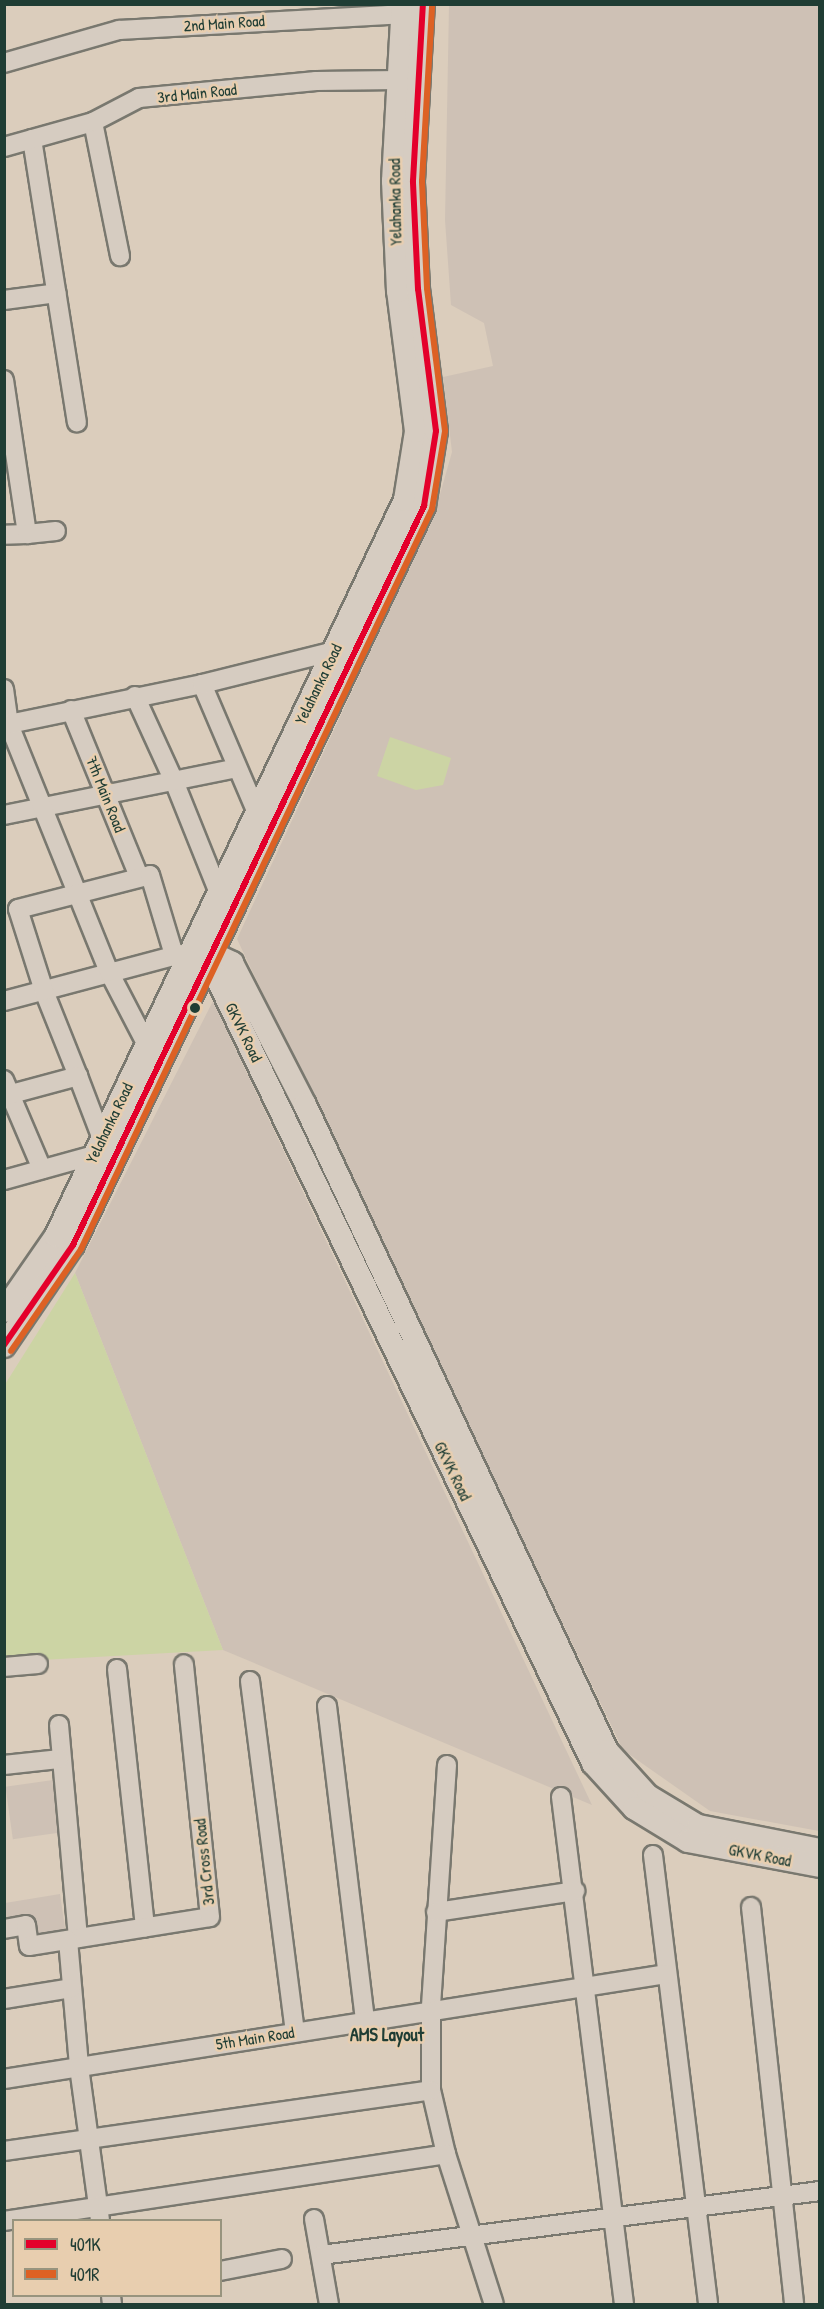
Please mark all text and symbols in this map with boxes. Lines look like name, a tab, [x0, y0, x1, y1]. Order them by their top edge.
street label: 2nd Main Road	[183, 11, 265, 35]
street label: 3rd Main Road	[156, 79, 238, 107]
street label: Yelahanka Road	[385, 158, 405, 246]
street label: Yelahanka Road	[290, 641, 346, 727]
street label: 7th Main Road	[82, 753, 130, 835]
street label: GKVK Road	[221, 999, 267, 1065]
unlabelled marker	[189, 1002, 201, 1014]
street label: Yelahanka Road	[81, 1080, 137, 1166]
street label: GKVK Road	[430, 1438, 476, 1504]
street label: 3rd Cross Road	[190, 1818, 218, 1906]
street label: GKVK Road	[727, 1840, 793, 1870]
street label: 5th Main Road	[214, 2022, 296, 2054]
district label: AMS Layout	[350, 2024, 424, 2046]
legend	[12, 2219, 222, 2297]
text: 401K	[70, 2232, 101, 2257]
text: 401R	[70, 2262, 100, 2287]

